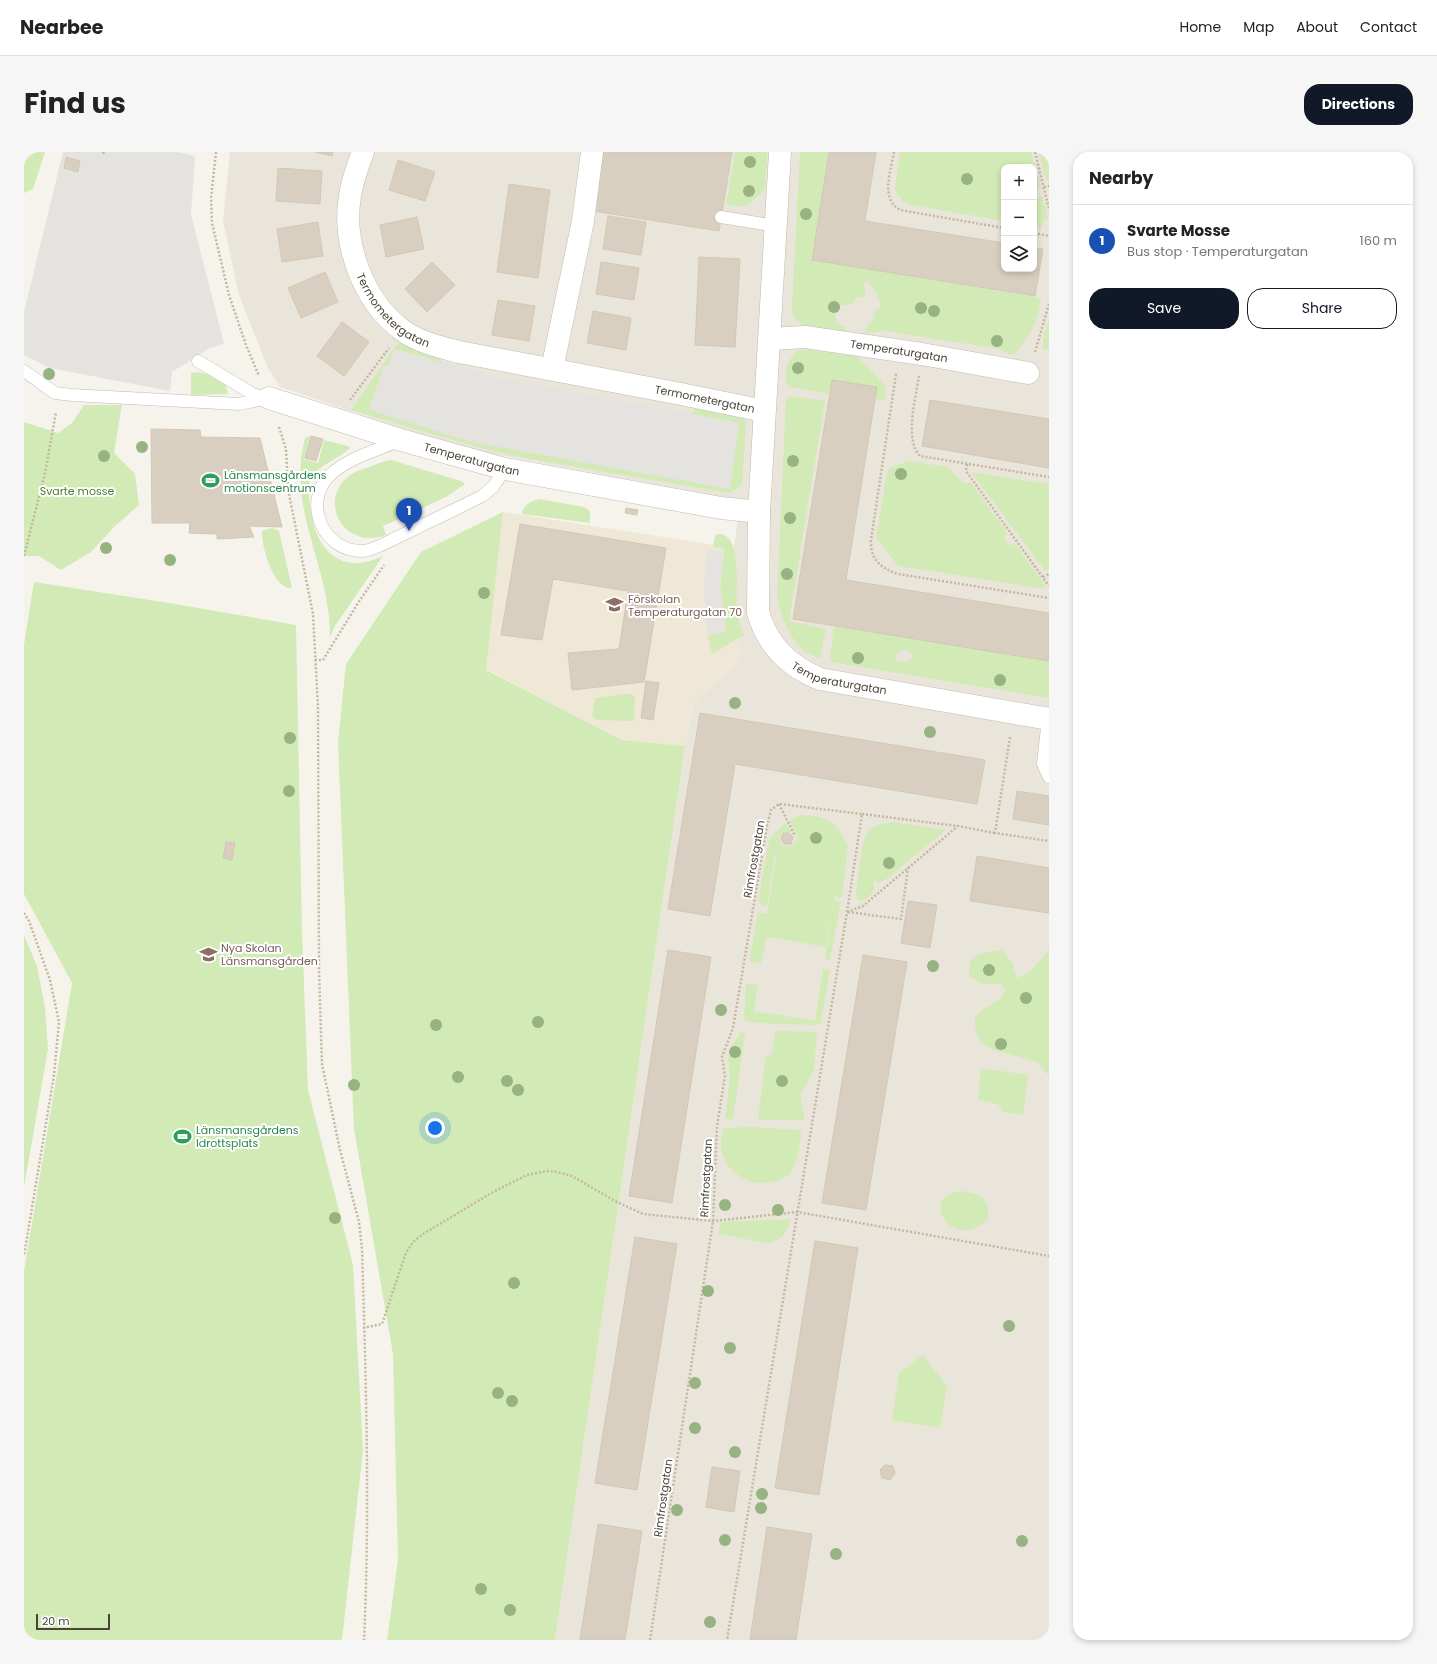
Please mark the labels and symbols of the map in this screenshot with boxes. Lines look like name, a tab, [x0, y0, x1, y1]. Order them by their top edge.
street label: Termometergatan	[353, 270, 432, 351]
street label: Temperaturgatan	[849, 336, 949, 366]
street label: Termometergatan	[653, 381, 756, 417]
street label: Temperaturgatan	[422, 439, 521, 479]
place label: Länsmansgårdens motionscentrum	[224, 467, 327, 496]
sports icon: Länsmansgårdens motionscentrum	[201, 471, 221, 491]
park label: Svarte mosse	[40, 483, 114, 499]
pin: 1	[396, 498, 422, 531]
place label: Förskolan Temperaturgatan 70	[628, 591, 742, 620]
school or university icon: Förskolan Temperaturgatan 70	[605, 595, 625, 615]
street label: Temperaturgatan	[788, 658, 888, 699]
street label: Rimfrostgatan	[739, 819, 769, 899]
place label: Nya Skolan Länsmansgården	[221, 940, 318, 969]
school or university icon: Nya Skolan Länsmansgården	[198, 944, 218, 964]
your location	[425, 1118, 445, 1138]
place label: Länsmansgårdens Idrottsplats	[196, 1122, 299, 1151]
sports icon: Länsmansgårdens Idrottsplats	[173, 1126, 193, 1146]
street label: Rimfrostgatan	[696, 1138, 716, 1218]
street label: Rimfrostgatan	[650, 1458, 676, 1538]
scale bar	[36, 1612, 110, 1631]

